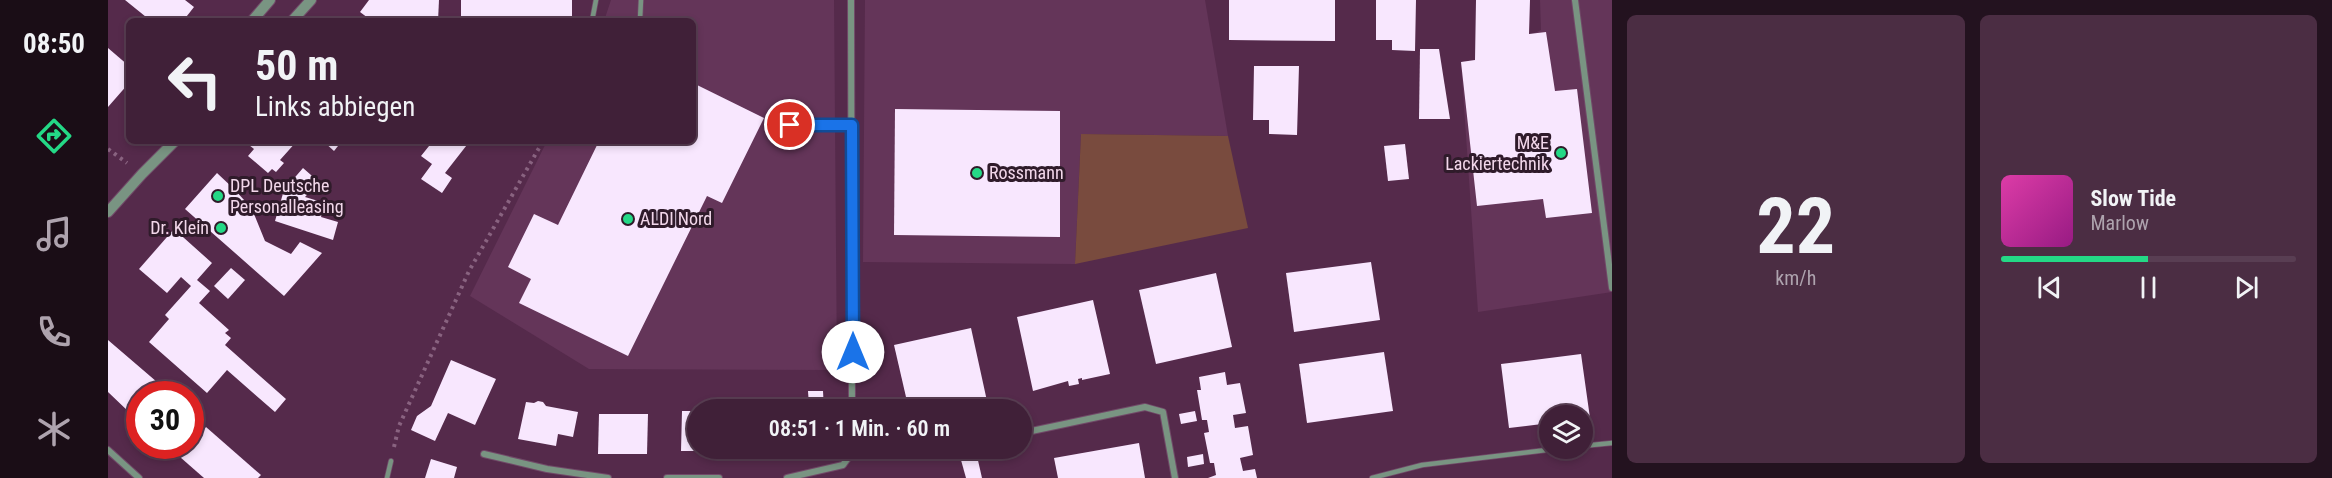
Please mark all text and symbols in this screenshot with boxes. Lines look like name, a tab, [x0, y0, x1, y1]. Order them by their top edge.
text: 08:50	[23, 28, 85, 60]
text: 50 m	[255, 41, 338, 90]
icon: left	[156, 42, 234, 120]
text: Links abbiegen	[255, 91, 415, 123]
pin	[764, 99, 815, 150]
icon: arrive	[773, 108, 806, 141]
icon: directions	[33, 115, 75, 157]
place label: M&E Lackiertechnik	[1445, 132, 1549, 174]
marker: M&E Lackiertechnik	[1554, 146, 1568, 160]
place label: Rossmann	[989, 162, 1064, 183]
marker: Rossmann	[970, 166, 984, 180]
place label: DPL Deutsche Personalleasing	[230, 175, 344, 217]
text: 22	[1756, 181, 1835, 272]
text: Slow Tide	[2091, 186, 2176, 211]
marker: DPL Deutsche Personalleasing	[211, 189, 225, 203]
place label: ALDI Nord	[640, 208, 712, 229]
text: Marlow	[2091, 211, 2149, 235]
marker: ALDI Nord	[621, 212, 635, 226]
icon: music	[33, 213, 75, 255]
place label: Dr. Klein	[150, 217, 209, 238]
marker: Dr. Klein	[214, 221, 228, 235]
text: km/h	[1775, 266, 1816, 290]
icon: previous	[2033, 271, 2066, 304]
icon: pause	[2132, 271, 2165, 304]
icon: next	[2230, 271, 2263, 304]
icon: phone	[33, 311, 75, 353]
position arrow	[821, 320, 885, 384]
speed limit sign: 30	[126, 381, 204, 459]
map controls	[1539, 405, 1593, 459]
button: layers	[1539, 405, 1593, 459]
icon: climate	[33, 408, 75, 450]
text: 08:51 · 1 Min. · 60 m	[769, 416, 950, 441]

